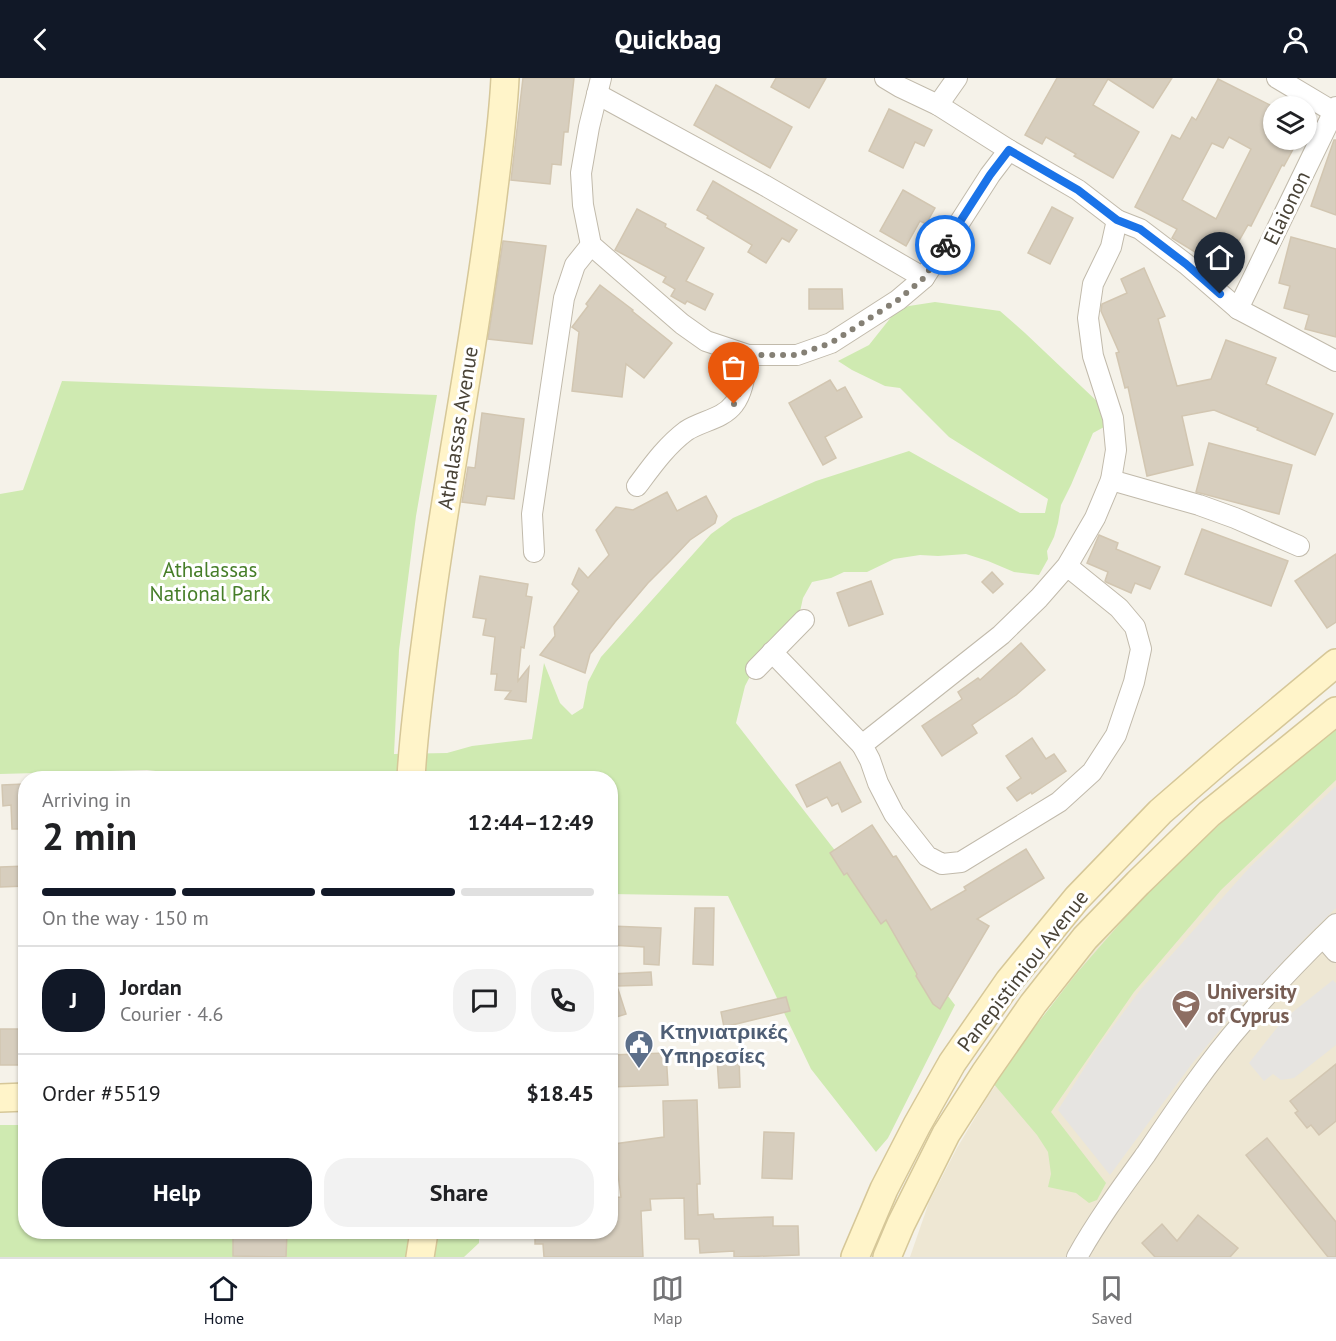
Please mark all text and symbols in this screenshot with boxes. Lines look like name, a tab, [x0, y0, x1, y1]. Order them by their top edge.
text: Quickbag	[614, 22, 722, 56]
icon: back	[24, 23, 57, 56]
icon: person	[1279, 23, 1312, 56]
map controls	[1263, 96, 1317, 150]
button: layers	[1263, 96, 1317, 150]
street label: Elaionon	[1257, 166, 1316, 249]
courier	[915, 215, 975, 275]
icon: bike	[929, 229, 962, 262]
pin	[1194, 232, 1245, 294]
icon: home	[1203, 241, 1236, 274]
pin	[708, 342, 759, 404]
street label: Athalassas Avenue	[431, 344, 484, 512]
icon: bag	[717, 351, 750, 384]
park label: Athalassas National Park	[150, 556, 270, 607]
text: Arriving in	[42, 787, 131, 813]
text: 12:44–12:49	[468, 808, 594, 836]
text: 2 min	[42, 810, 137, 861]
street label: Panepistimiou Avenue	[951, 884, 1094, 1057]
text: On the way · 150 m	[42, 905, 209, 931]
button: chat	[453, 969, 516, 1032]
button: phone	[531, 969, 594, 1032]
text: Jordan	[120, 973, 182, 1001]
place label: University of Cyprus	[1207, 978, 1298, 1029]
text: J	[70, 986, 77, 1014]
school or university icon: University of Cyprus	[1170, 988, 1202, 1030]
text: Courier · 4.6	[120, 1001, 223, 1027]
place label: Κτηνιατρικές Υπηρεσίες	[660, 1018, 788, 1069]
public building icon: Κτηνιατρικές Υπηρεσίες	[623, 1028, 655, 1070]
text: Order #5519	[42, 1079, 161, 1107]
text: $18.45	[526, 1079, 594, 1107]
button: Help	[42, 1158, 312, 1227]
button: Share	[324, 1158, 594, 1227]
tab: Home	[204, 1272, 244, 1328]
tab: Map	[651, 1272, 684, 1328]
tab: Saved	[1092, 1272, 1132, 1328]

